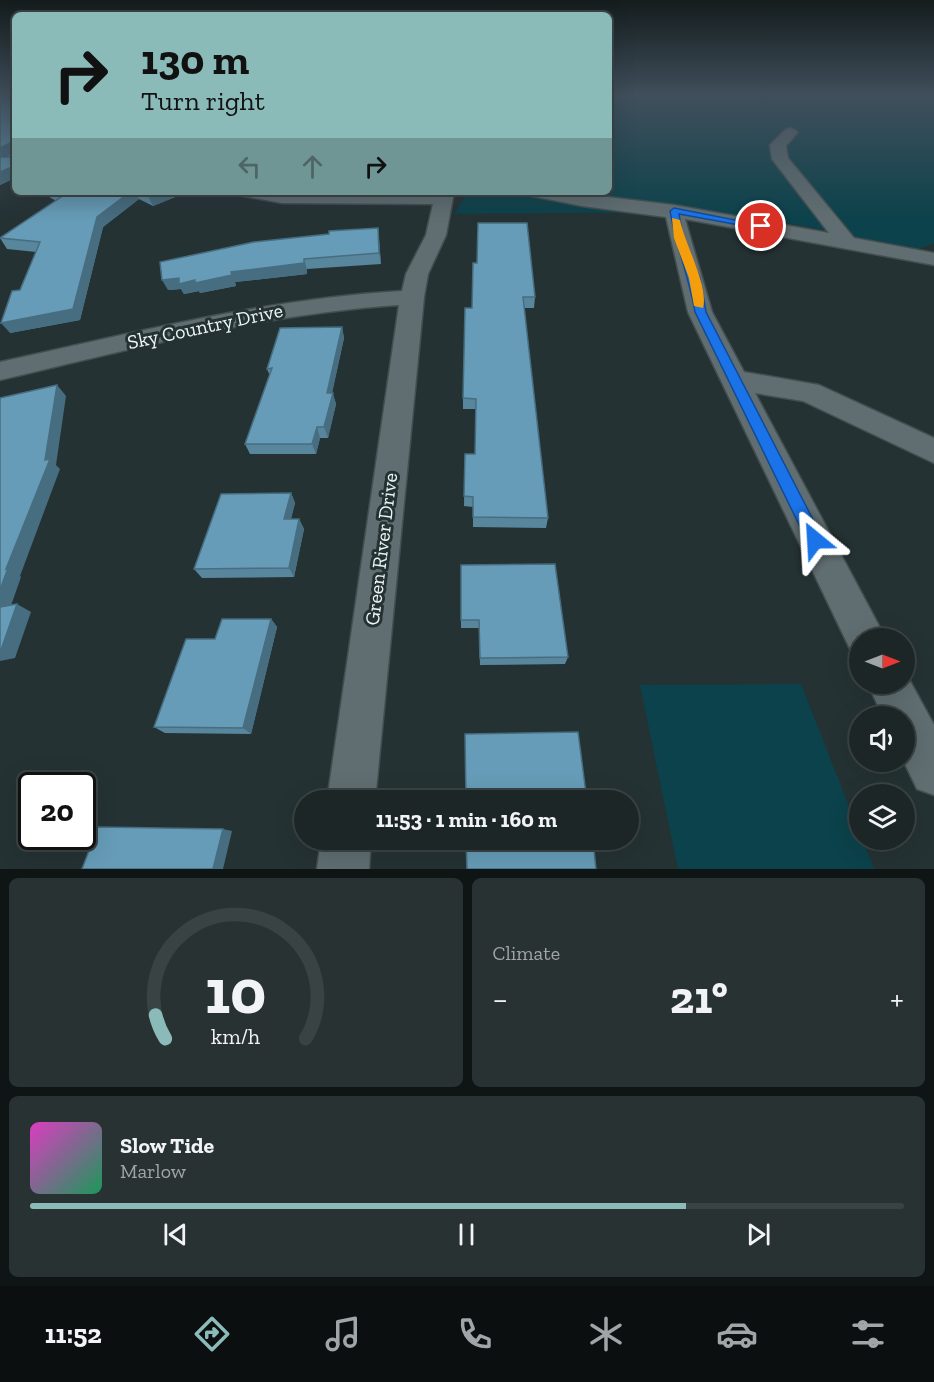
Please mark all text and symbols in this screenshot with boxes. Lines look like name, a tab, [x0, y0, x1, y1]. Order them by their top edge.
text: 130 m	[141, 34, 249, 85]
icon: right	[42, 36, 120, 114]
text: Turn right	[141, 85, 265, 117]
icon: left	[233, 150, 266, 183]
icon: ahead	[296, 150, 329, 183]
icon: right	[359, 150, 392, 183]
pin	[735, 200, 786, 251]
icon: arrive	[744, 209, 777, 242]
street label: Sky Country Drive	[125, 298, 285, 354]
street label: Green River Drive	[360, 471, 402, 627]
position arrow	[783, 508, 847, 572]
north arrow	[849, 628, 915, 694]
map controls	[849, 628, 915, 850]
button: sound	[849, 706, 915, 772]
speed limit sign: 20	[18, 772, 96, 850]
button: layers	[849, 784, 915, 850]
text: 11:53 · 1 min · 160 m	[376, 806, 557, 833]
text: Climate	[493, 941, 560, 965]
text: 10	[205, 954, 266, 1029]
text: 21°	[670, 971, 728, 1025]
text: −	[493, 979, 508, 1018]
text: +	[890, 979, 904, 1018]
text: km/h	[211, 1025, 260, 1050]
text: Slow Tide	[120, 1132, 214, 1159]
text: Marlow	[120, 1159, 186, 1183]
icon: previous	[159, 1218, 192, 1251]
icon: pause	[450, 1218, 483, 1251]
icon: next	[742, 1218, 775, 1251]
icon: directions	[191, 1313, 233, 1355]
icon: music	[322, 1313, 364, 1355]
icon: phone	[454, 1313, 496, 1355]
icon: climate	[585, 1313, 627, 1355]
icon: car	[716, 1313, 758, 1355]
icon: filters	[847, 1313, 889, 1355]
text: 11:52	[45, 1318, 102, 1350]

